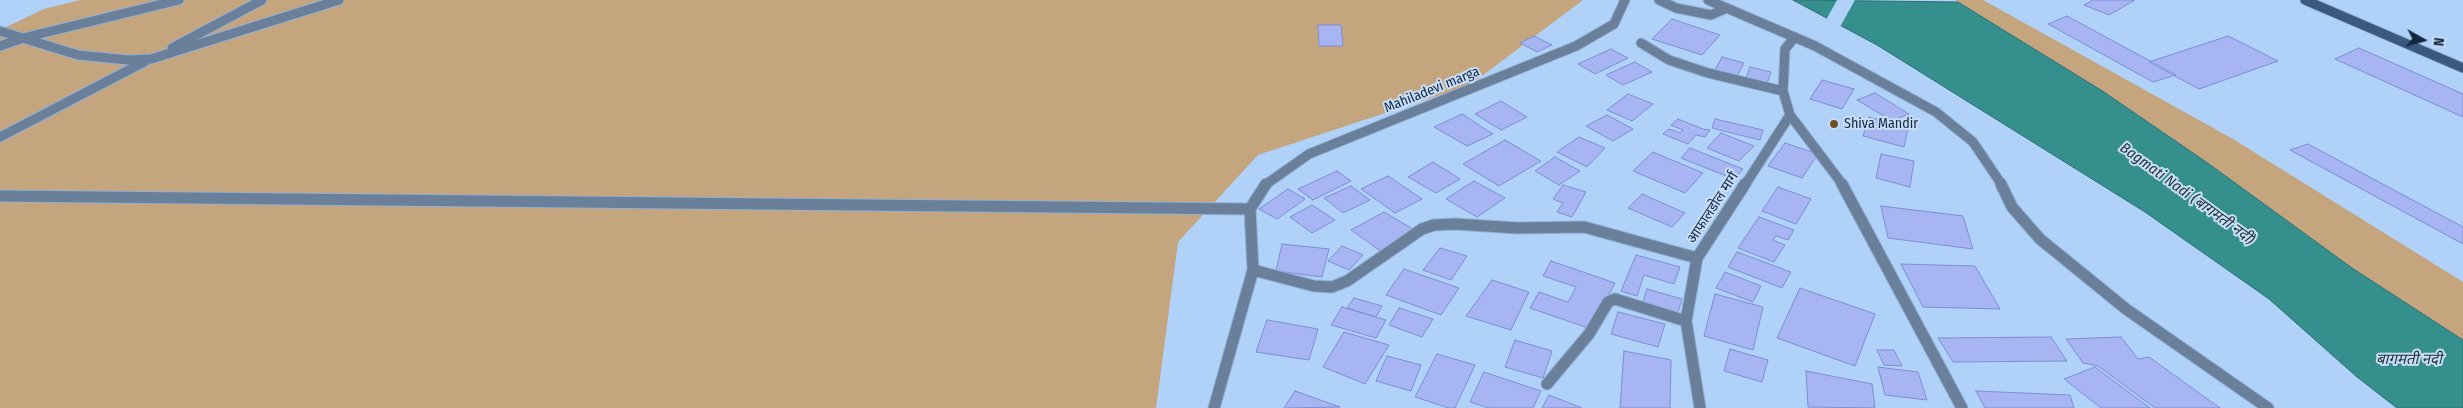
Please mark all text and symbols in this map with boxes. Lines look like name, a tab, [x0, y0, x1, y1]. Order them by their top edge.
north arrow	[2398, 15, 2448, 65]
text: N	[2429, 37, 2447, 47]
street label: Mahiladevi marga	[1382, 63, 1482, 117]
place label: Shiva Mandir	[1844, 116, 1918, 132]
marker: Shiva Mandir	[1828, 118, 1840, 130]
water label: Bagmati Nadi (बागमती नदी)	[2116, 139, 2258, 249]
street label: आफालडोल मार्ग	[1684, 169, 1742, 247]
water label: बागमती नदी	[2376, 351, 2442, 369]

